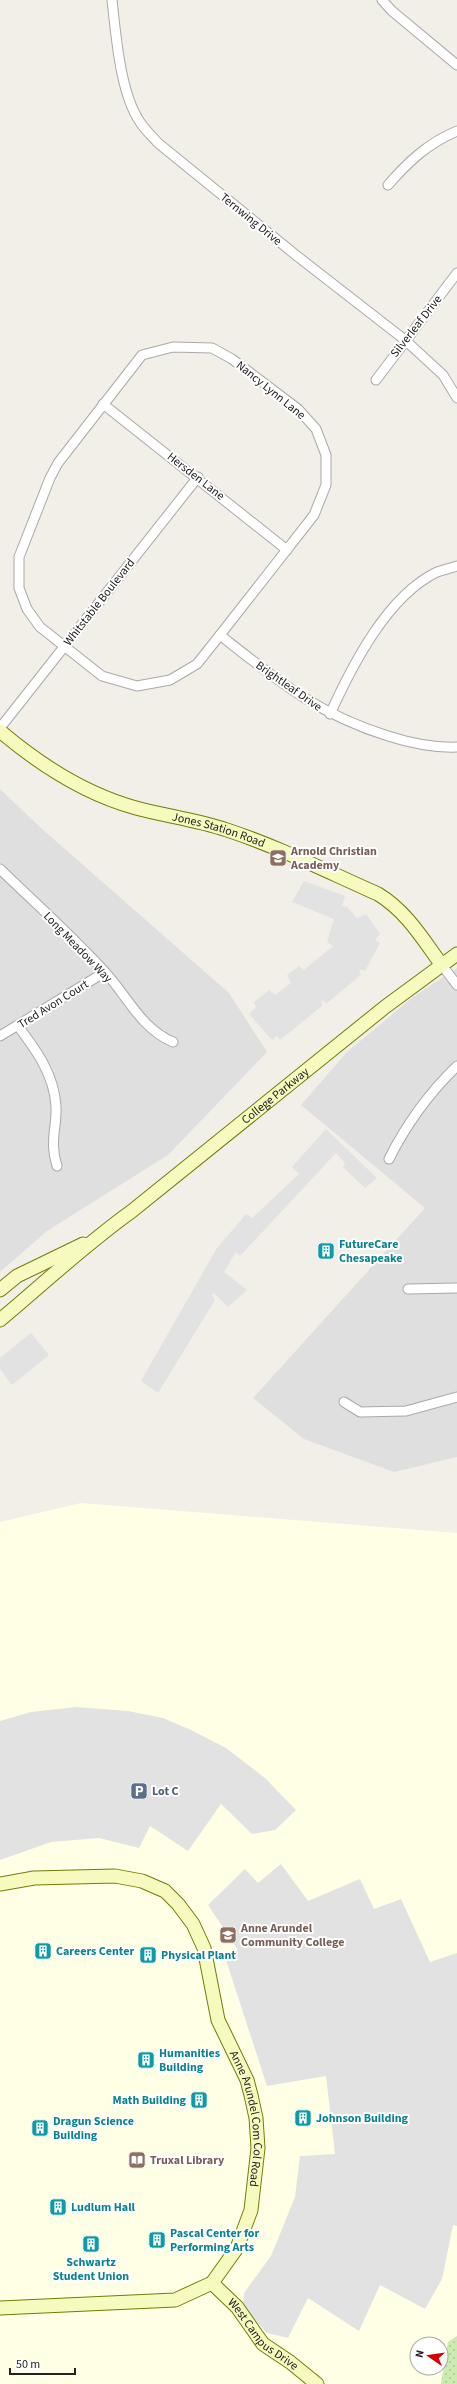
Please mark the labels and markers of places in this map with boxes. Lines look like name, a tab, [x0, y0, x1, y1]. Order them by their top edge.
place label: Arnold Christian Academy	[290, 843, 377, 874]
school or university icon: Arnold Christian Academy	[268, 848, 288, 868]
place label: FutureCare Chesapeake	[339, 1236, 402, 1267]
building icon: FutureCare Chesapeake	[316, 1241, 336, 1261]
parking icon: Lot C	[129, 1781, 149, 1801]
place label: Lot C	[152, 1783, 178, 1800]
place label: Anne Arundel Community College	[240, 1920, 344, 1951]
school or university icon: Anne Arundel Community College	[218, 1925, 238, 1945]
building icon: Careers Center	[33, 1941, 53, 1961]
place label: Careers Center	[56, 1943, 134, 1960]
building icon: Physical Plant	[138, 1945, 158, 1965]
place label: Physical Plant	[161, 1947, 236, 1964]
place label: Humanities Building	[159, 2045, 220, 2076]
building icon: Humanities Building	[136, 2050, 156, 2070]
building icon: Math Building	[189, 2090, 209, 2110]
place label: Math Building	[113, 2092, 187, 2109]
building icon: Johnson Building	[293, 2108, 313, 2128]
place label: Johnson Building	[316, 2110, 409, 2127]
place label: Dragun Science Building	[53, 2113, 134, 2144]
building icon: Dragun Science Building	[30, 2118, 50, 2138]
library icon: Truxal Library	[127, 2150, 147, 2170]
place label: Truxal Library	[150, 2152, 225, 2169]
building icon: Ludlum Hall	[48, 2197, 68, 2217]
place label: Ludlum Hall	[71, 2199, 136, 2216]
place label: Pascal Center for Performing Arts	[170, 2225, 260, 2256]
building icon: Pascal Center for Performing Arts	[147, 2230, 167, 2250]
building icon: Schwartz Student Union	[81, 2234, 101, 2254]
place label: Schwartz Student Union	[53, 2254, 129, 2285]

